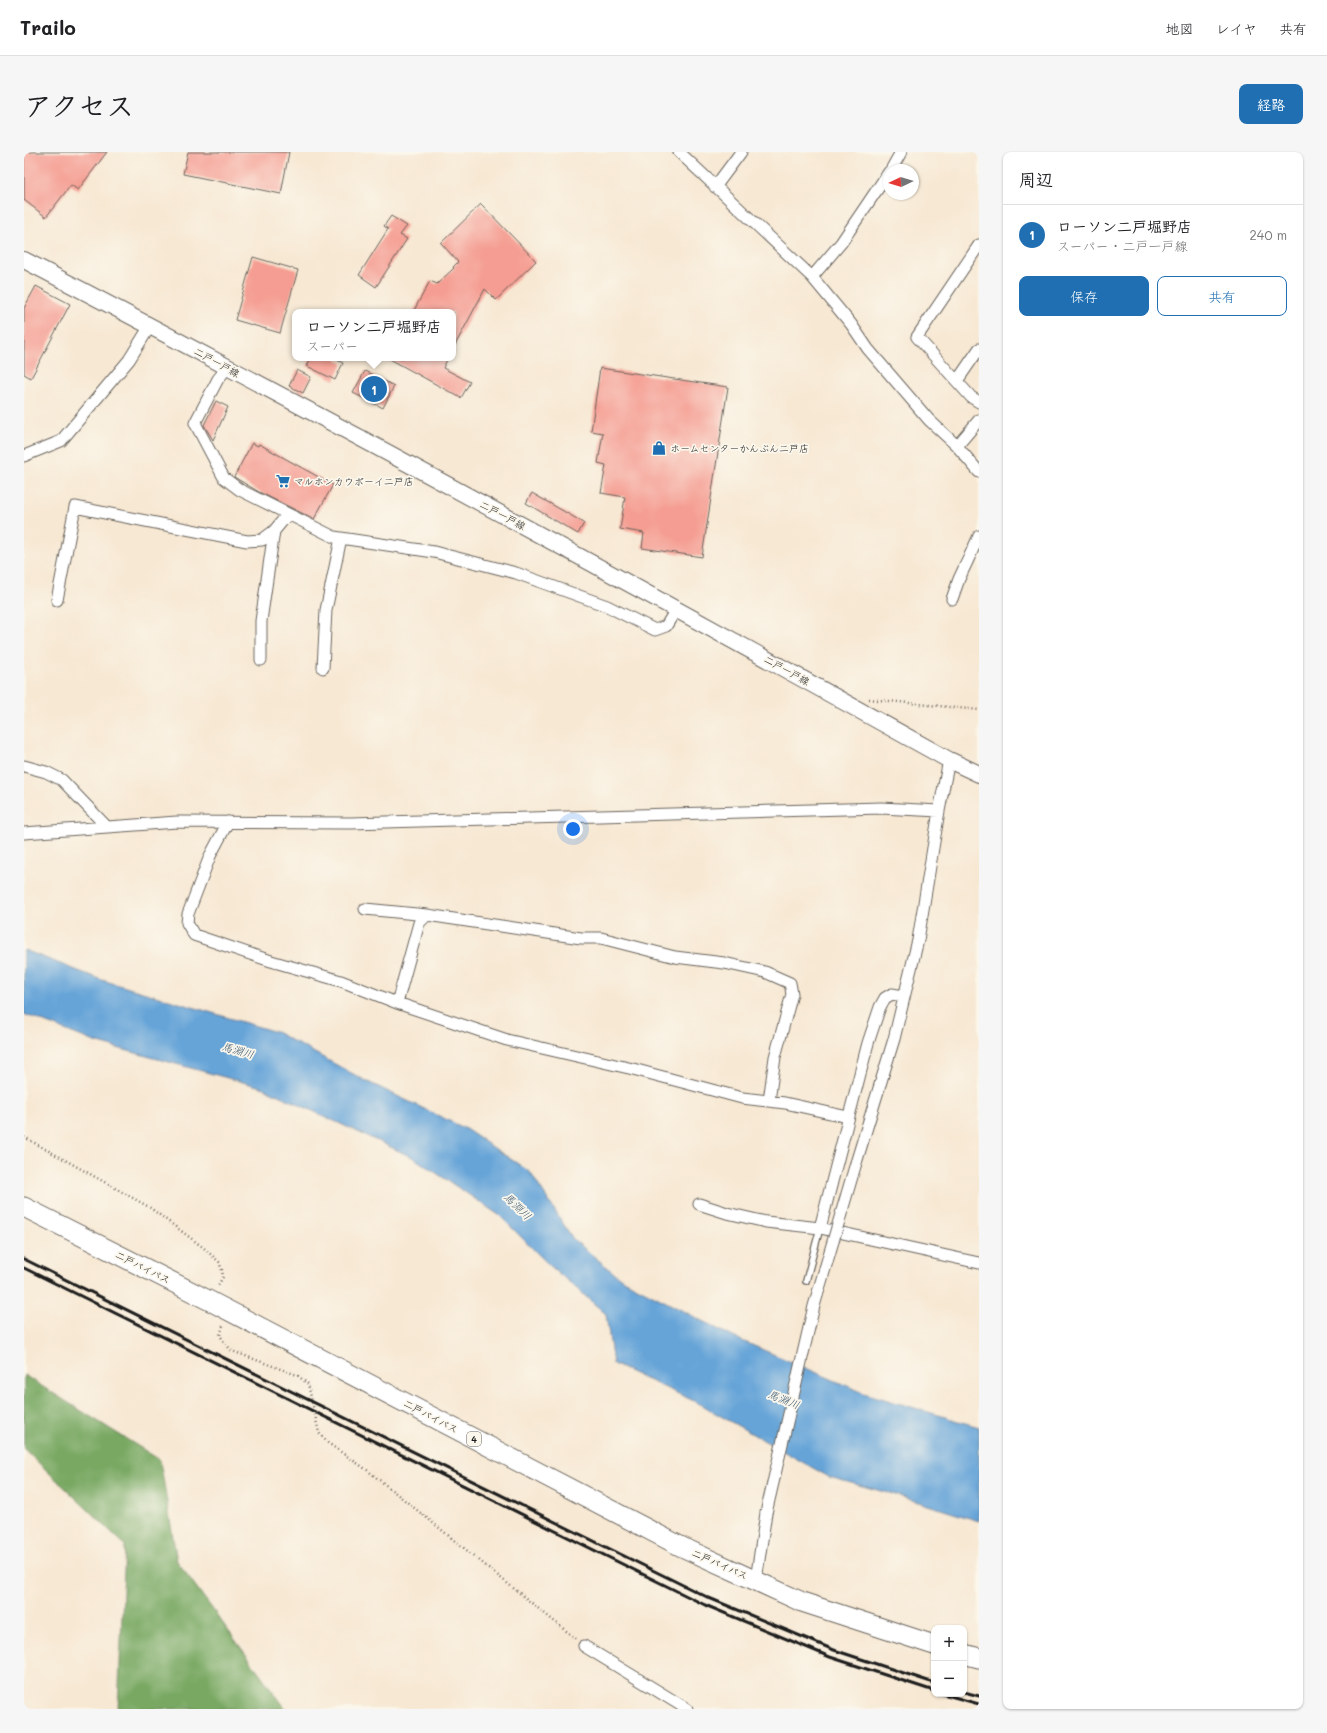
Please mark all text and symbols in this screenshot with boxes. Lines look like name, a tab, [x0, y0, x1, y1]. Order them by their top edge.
text: Trailo	[20, 15, 76, 40]
text: 地図	[1166, 19, 1194, 38]
text: レイヤ	[1216, 19, 1257, 38]
text: 共有	[1279, 19, 1307, 38]
button: 経路	[1239, 84, 1303, 124]
text: アクセス	[24, 87, 134, 123]
north arrow	[883, 164, 919, 200]
text: 周辺	[1019, 168, 1053, 190]
text: ローソン二戸堀野店	[1057, 216, 1192, 236]
text: 1	[1029, 226, 1035, 243]
text: 240 m	[1250, 226, 1287, 243]
text: スーパー · 二戸一戸線	[1057, 237, 1187, 254]
button: 保存	[1019, 276, 1149, 316]
button: 共有	[1157, 276, 1287, 316]
popup	[292, 309, 456, 361]
text: ローソン二戸堀野店	[306, 316, 442, 336]
text: スーパー	[306, 337, 358, 354]
street label: 二戸一戸線	[192, 344, 242, 380]
pin: 1	[361, 374, 387, 404]
shop icon: ホームセンターかんぶん二戸店	[651, 440, 667, 456]
place label: ホームセンターかんぶん二戸店	[670, 441, 809, 455]
supermarket icon: マルホンカウボーイ二戸店	[275, 473, 291, 489]
place label: マルホンカウボーイ二戸店	[294, 474, 414, 488]
street label: 二戸一戸線	[478, 497, 528, 533]
street label: 二戸一戸線	[762, 652, 812, 688]
your location	[563, 819, 583, 839]
water label: 馬淵川	[220, 1038, 256, 1062]
water label: 馬淵川	[501, 1189, 535, 1223]
street label: 二戸バイパス	[113, 1247, 173, 1287]
water label: 馬淵川	[766, 1386, 802, 1412]
street label: 二戸バイパス	[401, 1396, 461, 1436]
road number: 4	[467, 1432, 481, 1446]
street label: 二戸バイパス	[690, 1545, 750, 1583]
map controls	[931, 1625, 967, 1697]
button: +	[931, 1625, 967, 1661]
button: −	[931, 1661, 967, 1697]

